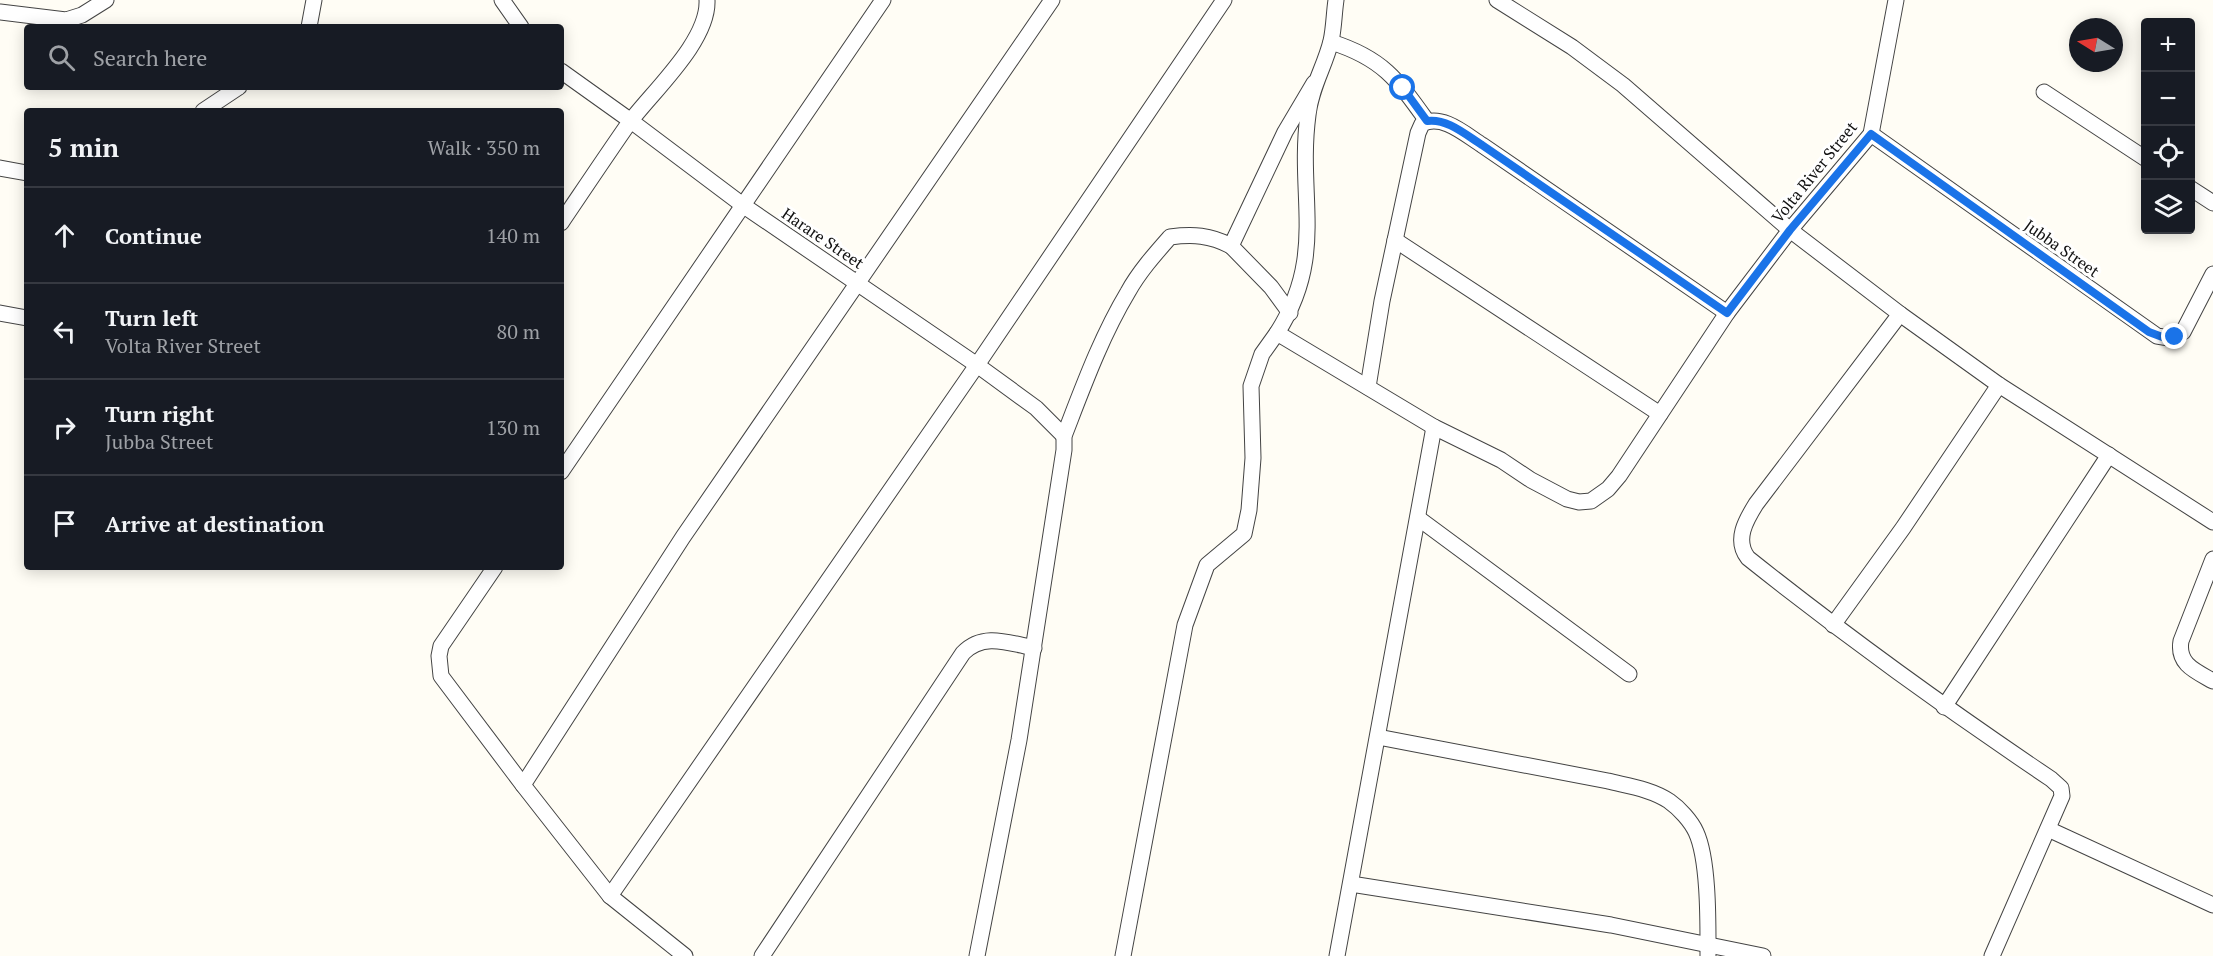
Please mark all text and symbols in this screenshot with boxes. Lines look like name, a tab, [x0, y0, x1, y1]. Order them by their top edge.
north arrow	[2069, 18, 2123, 72]
map controls	[2141, 18, 2195, 234]
button: +	[2141, 18, 2195, 72]
search box	[24, 24, 564, 90]
icon: search	[45, 41, 78, 74]
text: Search here	[93, 43, 207, 72]
button: −	[2141, 72, 2195, 126]
route start	[1389, 74, 1415, 100]
street label: Volta River Street	[1766, 117, 1862, 227]
button: locate	[2141, 126, 2195, 180]
text: 5 min	[48, 130, 119, 164]
text: Walk · 350 m	[428, 134, 540, 161]
button: layers	[2141, 180, 2195, 234]
street label: Harare Street	[778, 202, 868, 274]
street label: Jubba Street	[2020, 214, 2104, 282]
icon: ahead	[48, 219, 81, 252]
text: Continue	[105, 221, 202, 250]
text: 140 m	[486, 222, 540, 249]
text: Turn left	[105, 303, 198, 332]
icon: left	[48, 315, 81, 348]
text: 80 m	[497, 318, 540, 345]
route end	[2161, 323, 2187, 349]
text: Volta River Street	[105, 332, 261, 359]
text: Turn right	[105, 399, 214, 428]
icon: right	[48, 411, 81, 444]
text: 130 m	[486, 414, 540, 441]
text: Jubba Street	[105, 428, 213, 455]
icon: arrive	[48, 507, 81, 540]
text: Arrive at destination	[105, 509, 324, 538]

